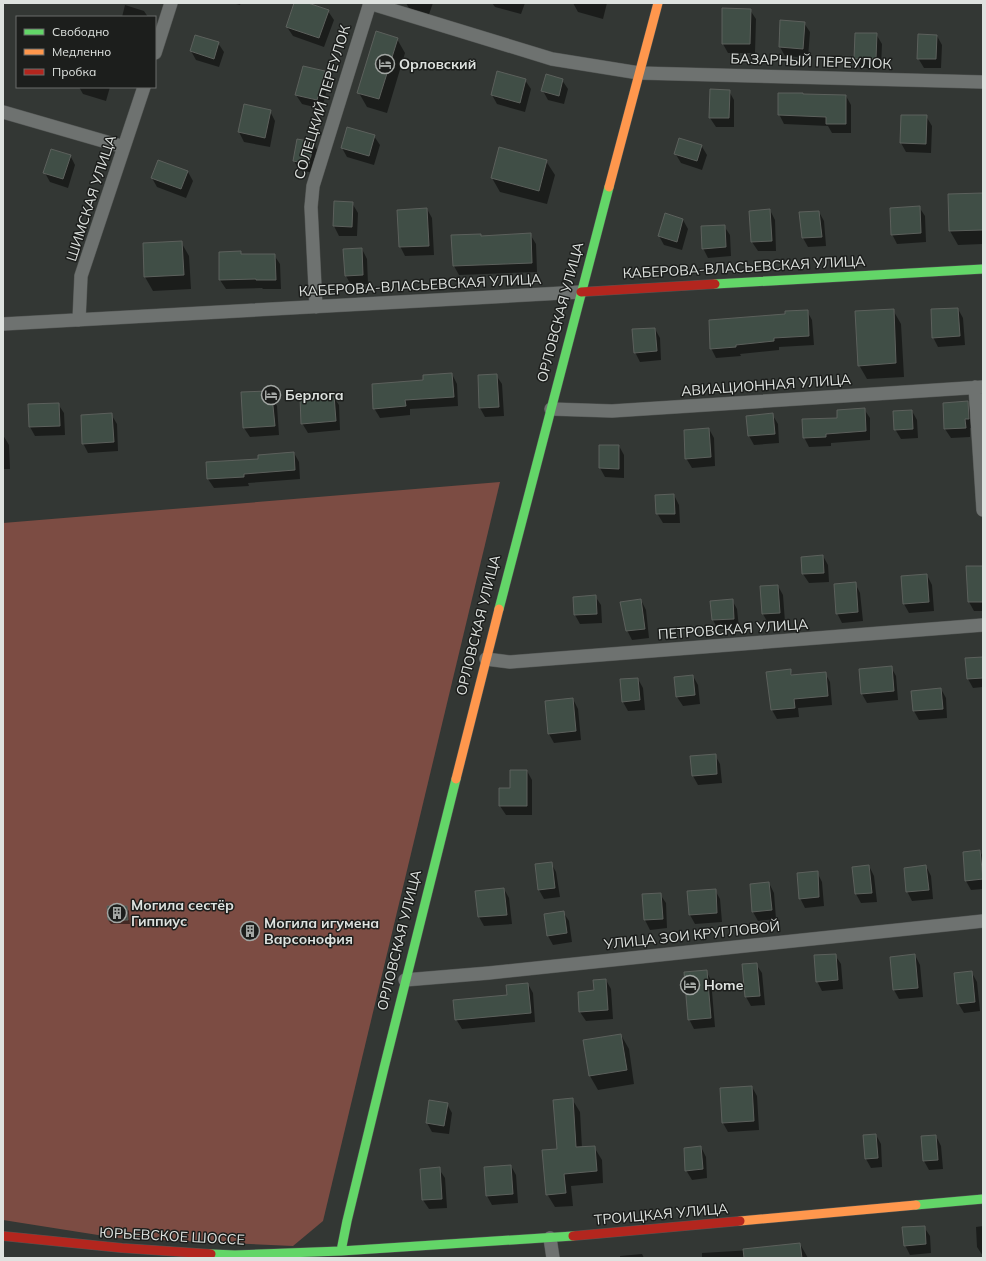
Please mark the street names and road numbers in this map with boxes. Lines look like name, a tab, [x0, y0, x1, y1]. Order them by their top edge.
street label: СОЛЕЦКИЙ ПЕРЕУЛОК	[290, 22, 354, 181]
street label: БАЗАРНЫЙ ПЕРЕУЛОК	[730, 49, 893, 73]
street label: ШИМСКАЯ УЛИЦА	[62, 132, 120, 263]
street label: ОРЛОВСКАЯ УЛИЦА	[533, 239, 588, 384]
street label: КАБЕРОВА-ВЛАСЬЕВСКАЯ УЛИЦА	[622, 252, 867, 282]
street label: КАБЕРОВА-ВЛАСЬЕВСКАЯ УЛИЦА	[298, 270, 543, 300]
street label: АВИАЦИОННАЯ УЛИЦА	[681, 370, 852, 400]
street label: ОРЛОВСКАЯ УЛИЦА	[452, 552, 504, 697]
street label: ПЕТРОВСКАЯ УЛИЦА	[657, 615, 809, 643]
street label: ОРЛОВСКАЯ УЛИЦА	[373, 867, 425, 1012]
street label: УЛИЦА ЗОИ КРУГЛОВОЙ	[602, 917, 781, 953]
street label: ТРОИЦКАЯ УЛИЦА	[593, 1199, 729, 1229]
street label: ЮРЬЕВСКОЕ ШОССЕ	[99, 1223, 245, 1249]

